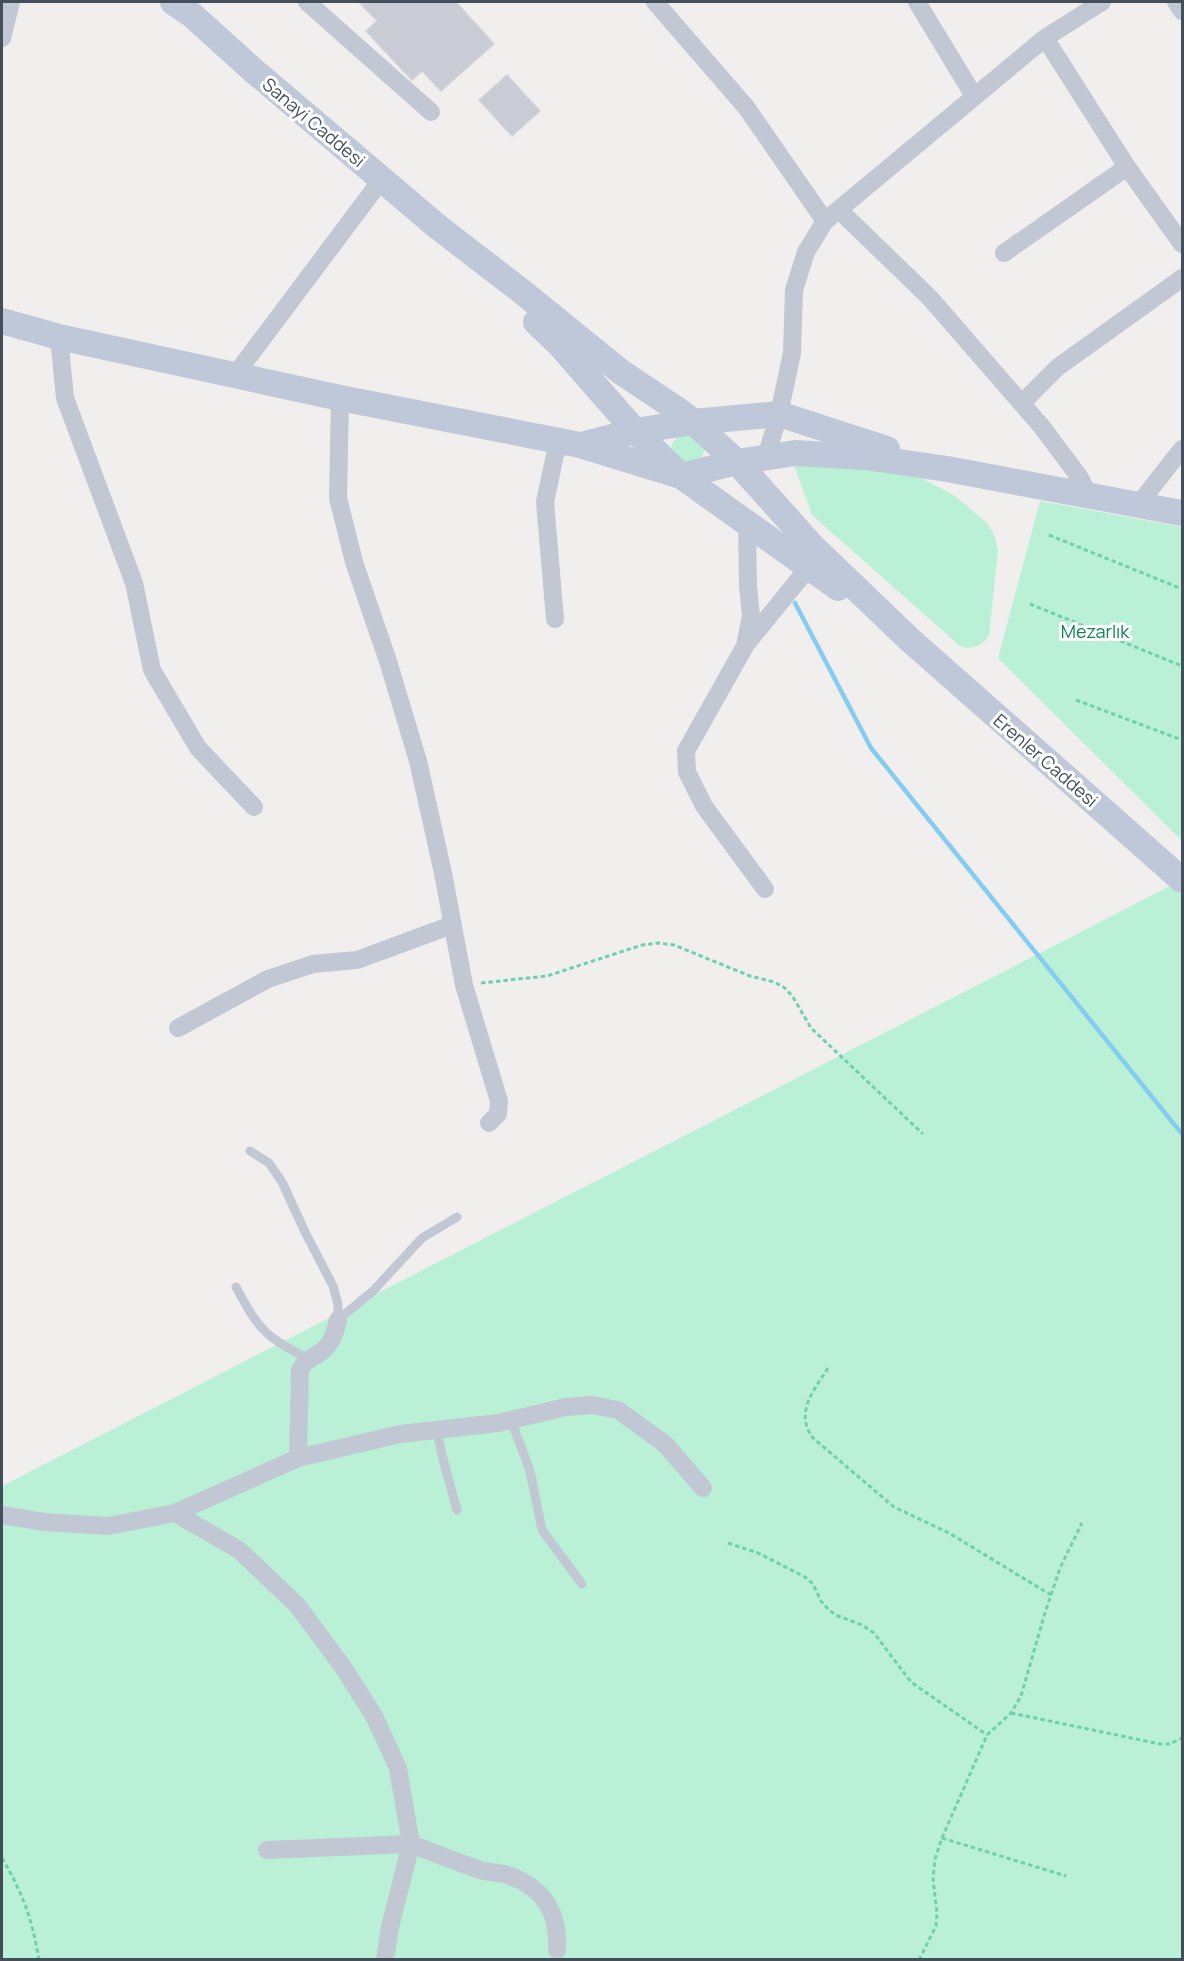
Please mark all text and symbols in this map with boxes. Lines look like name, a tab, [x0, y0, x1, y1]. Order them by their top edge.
street label: Sanayi Caddesi	[258, 72, 370, 172]
park label: Mezarlık	[1061, 619, 1130, 643]
street label: Erenler Caddesi	[989, 708, 1103, 812]

